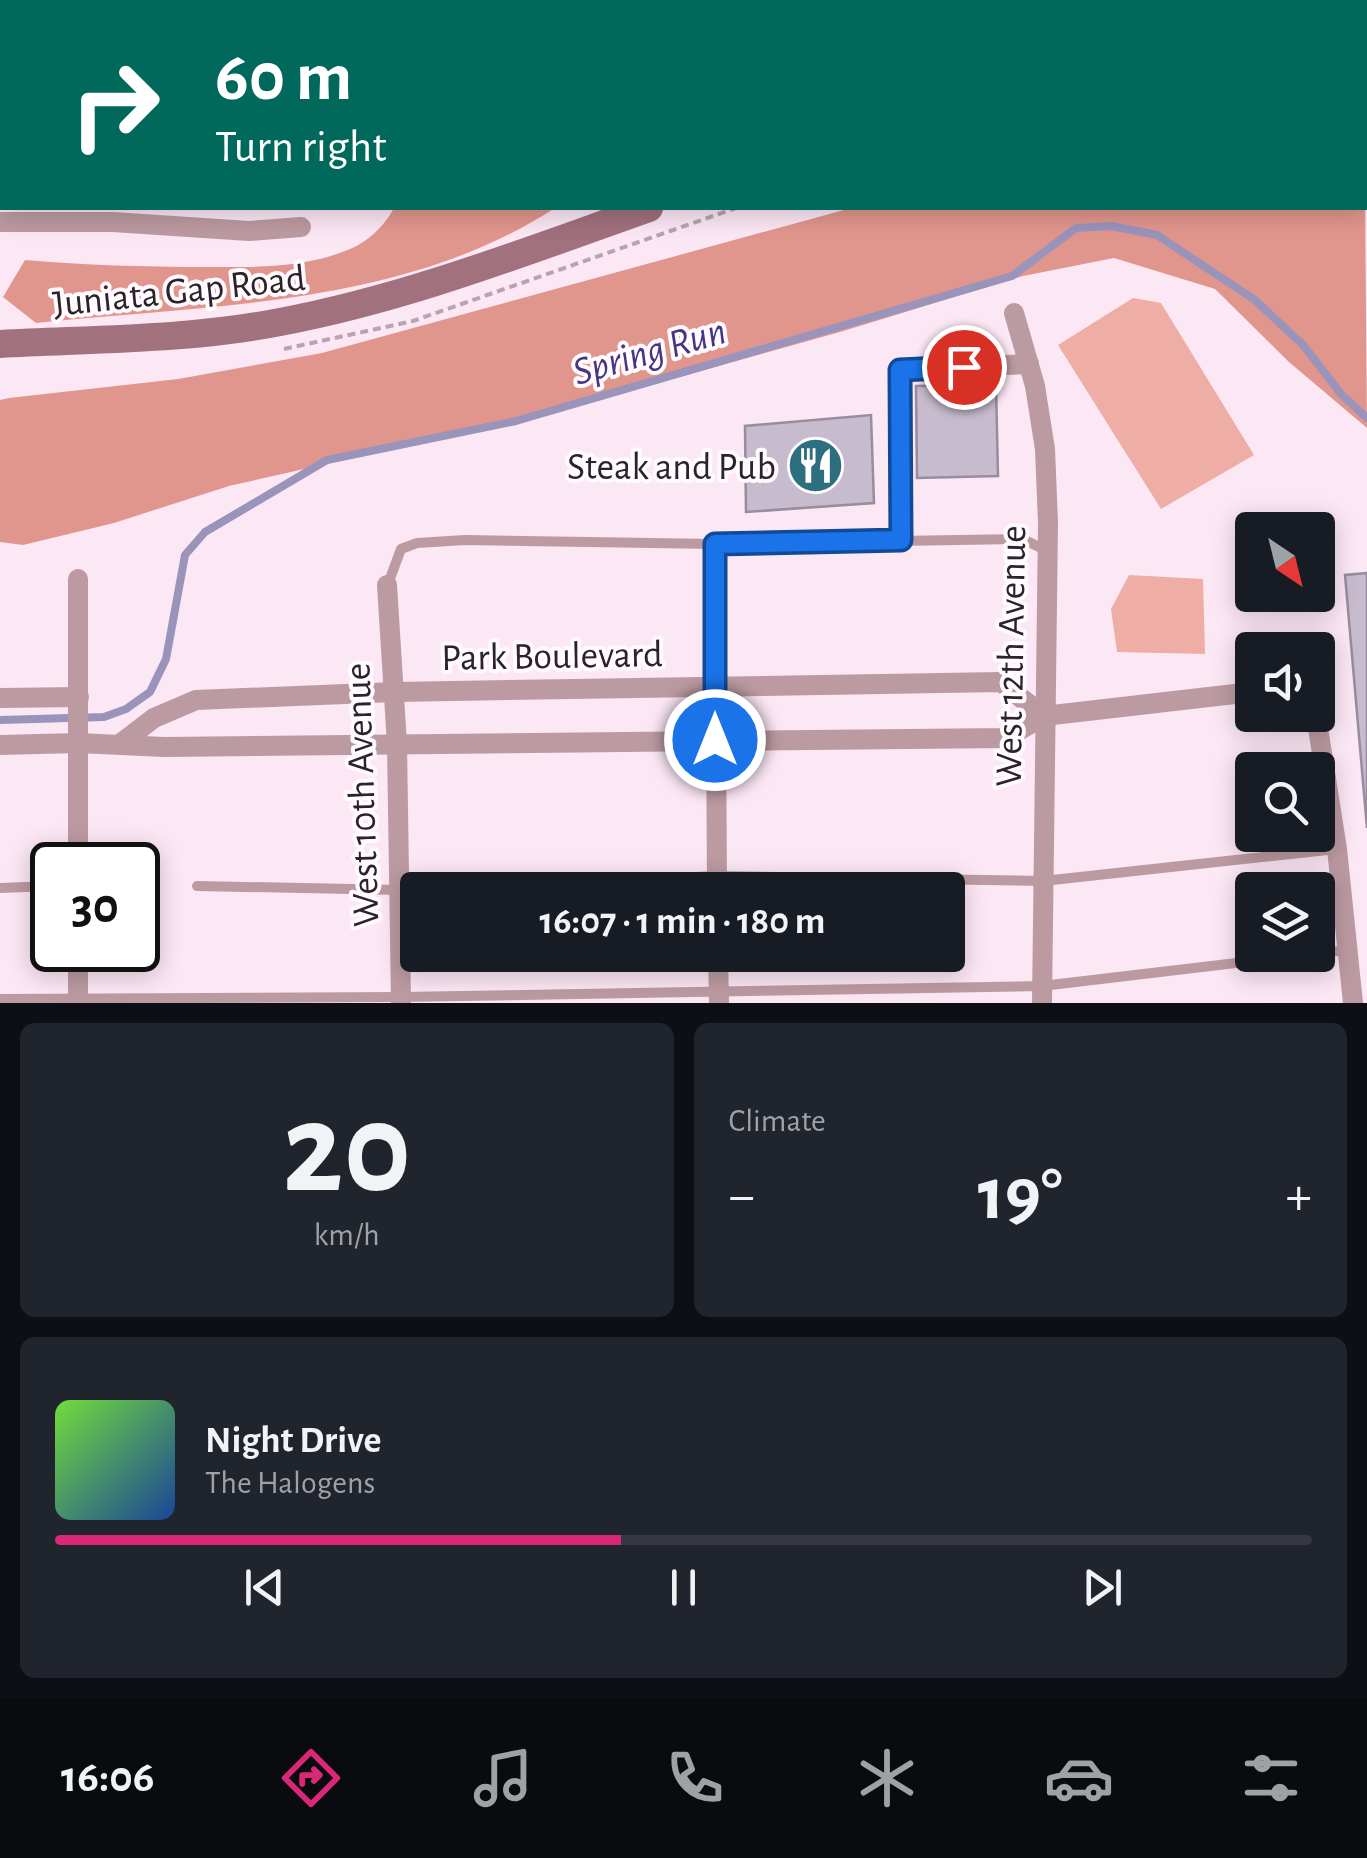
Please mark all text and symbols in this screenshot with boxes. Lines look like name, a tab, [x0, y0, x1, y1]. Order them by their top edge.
icon: right	[50, 40, 180, 170]
text: 60 m	[215, 43, 352, 113]
text: Turn right	[215, 125, 387, 170]
street label: Juniata Gap Road	[51, 260, 307, 324]
water label: Spring Run	[568, 311, 731, 393]
pin	[922, 325, 1007, 410]
icon: arrive	[937, 340, 992, 395]
restaurant icon: Steak and Pub	[785, 436, 845, 496]
place label: Steak and Pub	[567, 449, 776, 487]
north arrow	[1235, 512, 1335, 612]
map controls	[1235, 512, 1335, 972]
street label: West 12th Avenue	[991, 525, 1033, 787]
button: sound	[1235, 632, 1335, 732]
street label: Park Boulevard	[441, 636, 663, 678]
street label: West 10th Avenue	[339, 662, 387, 928]
position arrow	[663, 688, 767, 792]
button: search	[1235, 752, 1335, 852]
speed limit sign: 30	[30, 842, 160, 972]
button: layers	[1235, 872, 1335, 972]
text: 16:07 · 1 min · 180 m	[539, 903, 826, 941]
text: 20	[282, 1086, 411, 1216]
text: Climate	[729, 1105, 826, 1137]
text: 19°	[978, 1158, 1063, 1233]
text: −	[729, 1169, 755, 1224]
text: +	[1286, 1169, 1312, 1224]
text: km/h	[314, 1219, 380, 1251]
text: Night Drive	[205, 1422, 381, 1460]
text: The Halogens	[205, 1467, 375, 1499]
icon: previous	[237, 1560, 292, 1615]
icon: pause	[656, 1560, 711, 1615]
icon: next	[1075, 1560, 1130, 1615]
icon: directions	[276, 1743, 346, 1813]
icon: music	[468, 1743, 538, 1813]
icon: phone	[660, 1743, 730, 1813]
icon: climate	[852, 1743, 922, 1813]
icon: car	[1044, 1743, 1114, 1813]
icon: filters	[1236, 1743, 1306, 1813]
text: 16:06	[61, 1755, 154, 1800]

